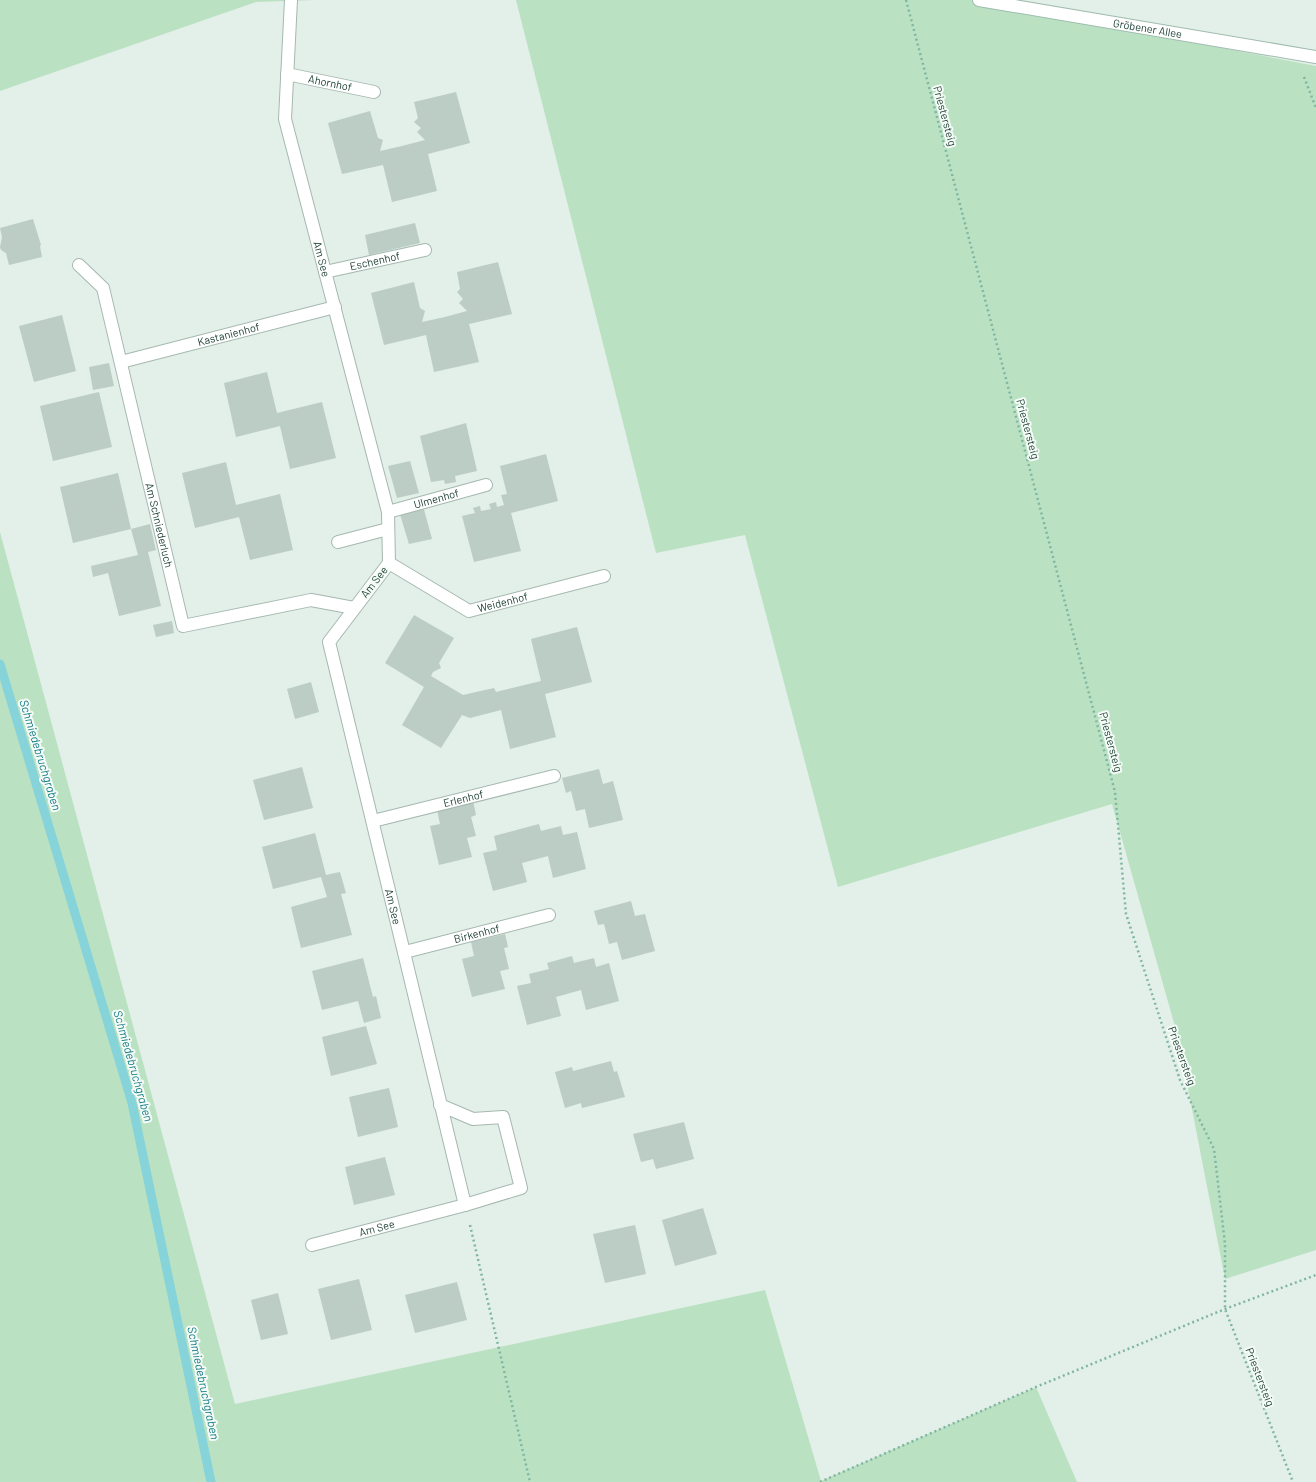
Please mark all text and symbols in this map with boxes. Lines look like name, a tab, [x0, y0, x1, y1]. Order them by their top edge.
street label: Gröbener Allee	[1112, 16, 1183, 40]
street label: Ahornhof	[307, 72, 353, 93]
street label: Priestersteig	[931, 84, 960, 147]
street label: Am See	[311, 240, 333, 278]
street label: Eschenhof	[348, 249, 401, 272]
street label: Kastanienhof	[196, 320, 261, 348]
street label: Priestersteig	[1014, 397, 1043, 460]
street label: Am Schniederluch	[143, 481, 176, 569]
street label: Ulmenhof	[412, 486, 460, 511]
street label: Am See	[357, 563, 390, 600]
street label: Weidenhof	[476, 589, 529, 615]
water label: Schmiedebruchgraben	[17, 698, 64, 812]
street label: Priestersteig	[1097, 710, 1126, 773]
street label: Erlenhof	[442, 787, 485, 809]
street label: Am See	[383, 888, 404, 926]
street label: Birkenhof	[452, 921, 501, 945]
water label: Schmiedebruchgraben	[111, 1008, 157, 1123]
street label: Priestersteig	[1166, 1025, 1199, 1087]
street label: Am See	[358, 1217, 396, 1238]
water label: Schmiedebruchgraben	[185, 1325, 223, 1441]
street label: Priestersteig	[1243, 1346, 1278, 1408]

